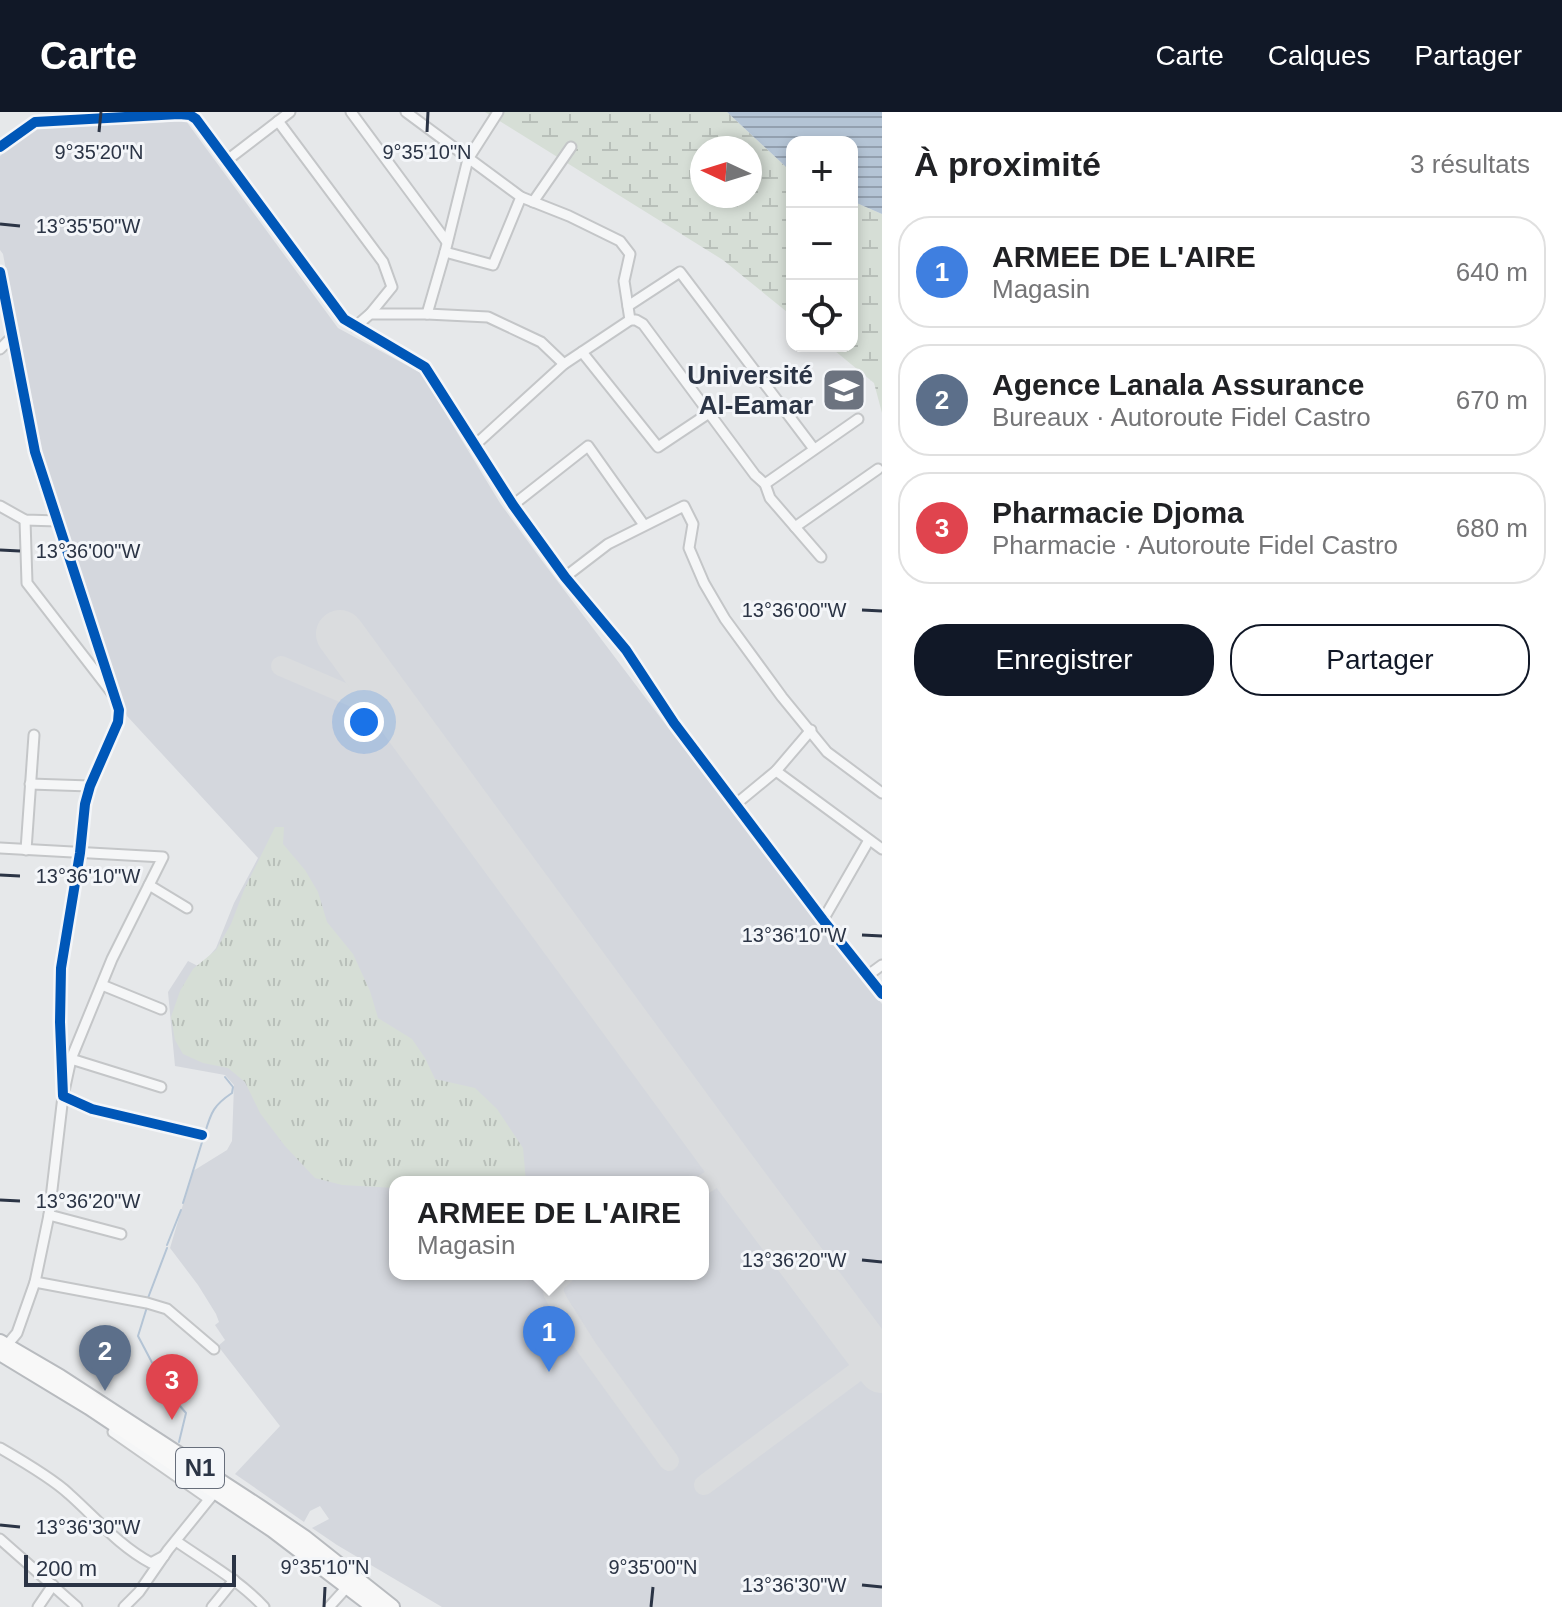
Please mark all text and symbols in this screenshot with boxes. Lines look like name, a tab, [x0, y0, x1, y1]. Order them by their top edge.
text: Carte	[40, 35, 137, 77]
text: Carte	[1155, 40, 1224, 71]
text: Calques	[1268, 40, 1371, 71]
text: Partager	[1415, 40, 1522, 71]
north arrow	[690, 136, 762, 208]
map controls	[786, 136, 858, 352]
button: +	[786, 136, 858, 208]
text: 9°35'20"N	[55, 141, 143, 163]
text: 9°35'10"N	[383, 141, 471, 163]
text: À proximité	[914, 145, 1101, 183]
text: 3 résultats	[1410, 149, 1530, 179]
button: −	[786, 208, 858, 280]
text: 13°35'50"W	[36, 215, 140, 237]
text: ARMEE DE L'AIRE	[992, 240, 1256, 273]
text: 1	[935, 257, 949, 287]
text: 640 m	[1456, 257, 1528, 287]
text: Magasin	[992, 274, 1090, 304]
button: locate	[786, 280, 858, 352]
place label: Université Al-Eamar	[687, 360, 813, 420]
school or university icon: Université Al-Eamar	[820, 366, 868, 414]
text: Agence Lanala Assurance	[992, 368, 1364, 401]
text: 2	[935, 385, 949, 415]
text: 670 m	[1456, 385, 1528, 415]
text: Bureaux · Autoroute Fidel Castro	[992, 402, 1371, 432]
text: Pharmacie Djoma	[992, 496, 1244, 529]
text: 3	[935, 513, 949, 543]
text: 680 m	[1456, 513, 1528, 543]
text: Pharmacie · Autoroute Fidel Castro	[992, 530, 1398, 560]
text: 13°36'00"W	[36, 540, 140, 562]
text: 13°36'00"W	[742, 599, 846, 621]
button: Enregistrer	[914, 624, 1214, 696]
button: Partager	[1230, 624, 1530, 696]
your location	[344, 702, 384, 742]
text: 13°36'10"W	[36, 865, 140, 887]
text: 13°36'10"W	[742, 924, 846, 946]
popup	[389, 1176, 709, 1280]
text: 13°36'20"W	[36, 1190, 140, 1212]
text: ARMEE DE L'AIRE	[417, 1196, 681, 1229]
text: Magasin	[417, 1230, 515, 1260]
text: 13°36'20"W	[742, 1249, 846, 1271]
pin: 1	[523, 1306, 575, 1372]
pin: 2	[79, 1325, 131, 1391]
pin: 3	[146, 1354, 198, 1420]
road number: N1	[176, 1448, 224, 1488]
text: 13°36'30"W	[36, 1516, 140, 1538]
scale bar	[24, 1551, 236, 1587]
text: 200 m	[36, 1556, 97, 1581]
text: 9°35'10"N	[281, 1556, 369, 1578]
text: 9°35'00"N	[609, 1556, 697, 1578]
text: 13°36'30"W	[742, 1574, 846, 1596]

